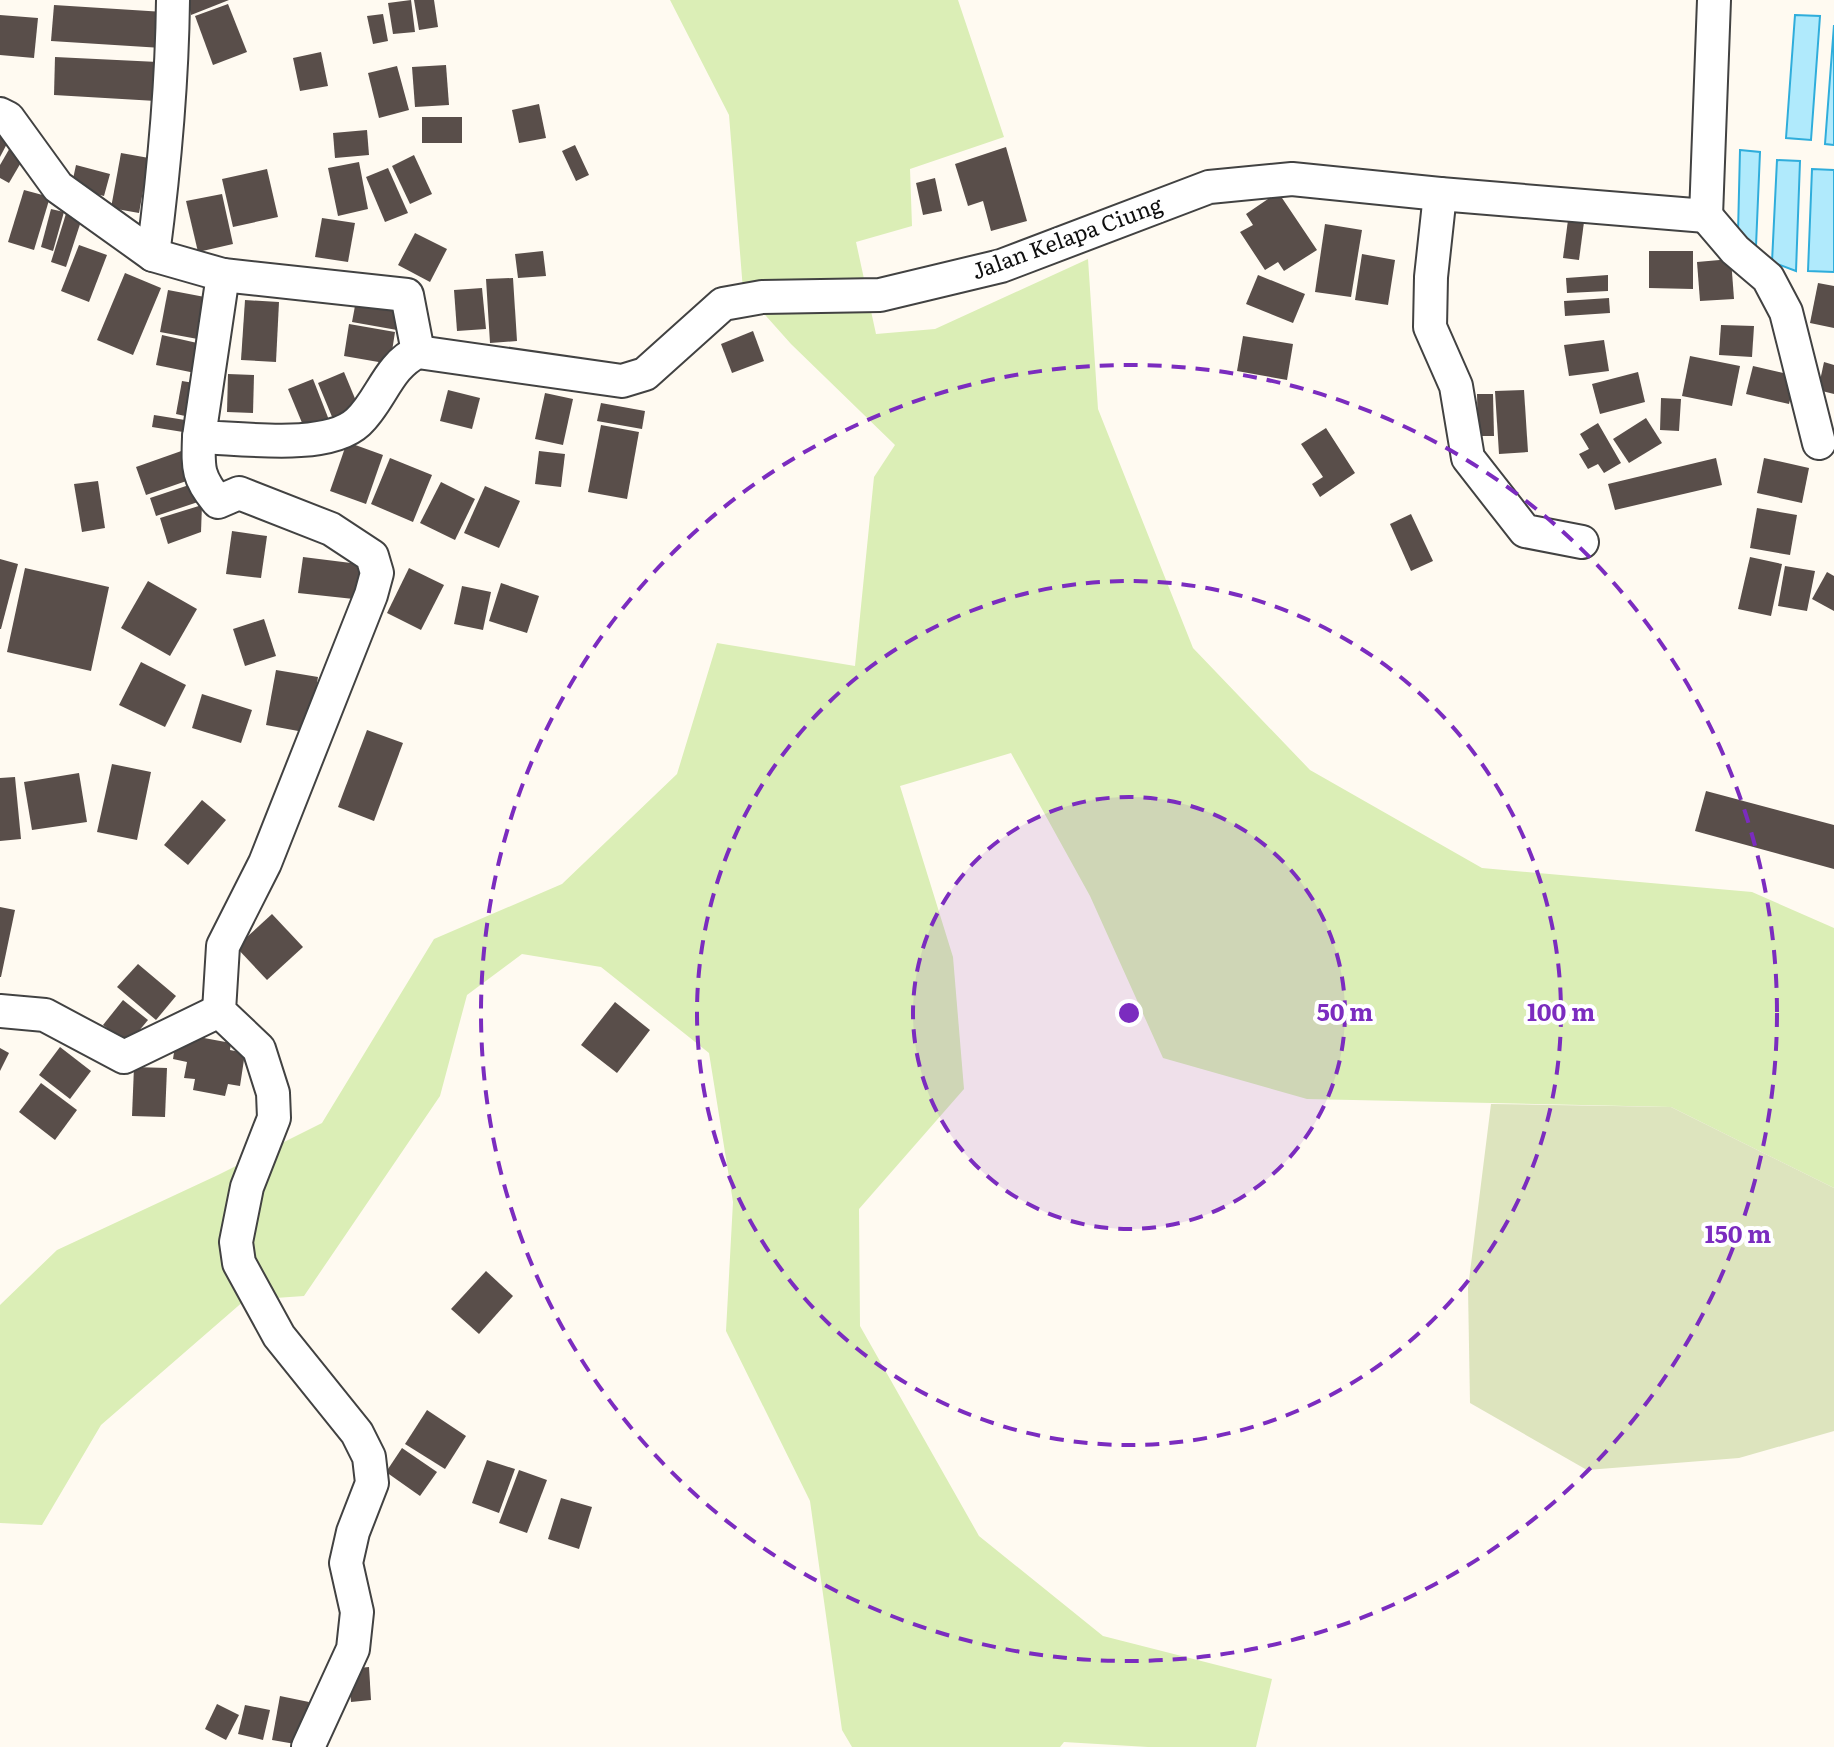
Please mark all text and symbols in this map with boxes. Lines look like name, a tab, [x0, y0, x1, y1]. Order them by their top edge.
street label: Jalan Kelapa Ciung	[967, 187, 1167, 286]
text: 50 m	[1317, 993, 1373, 1028]
text: 100 m	[1527, 993, 1595, 1028]
centre of rings	[1115, 999, 1143, 1027]
text: 150 m	[1705, 1215, 1771, 1250]

